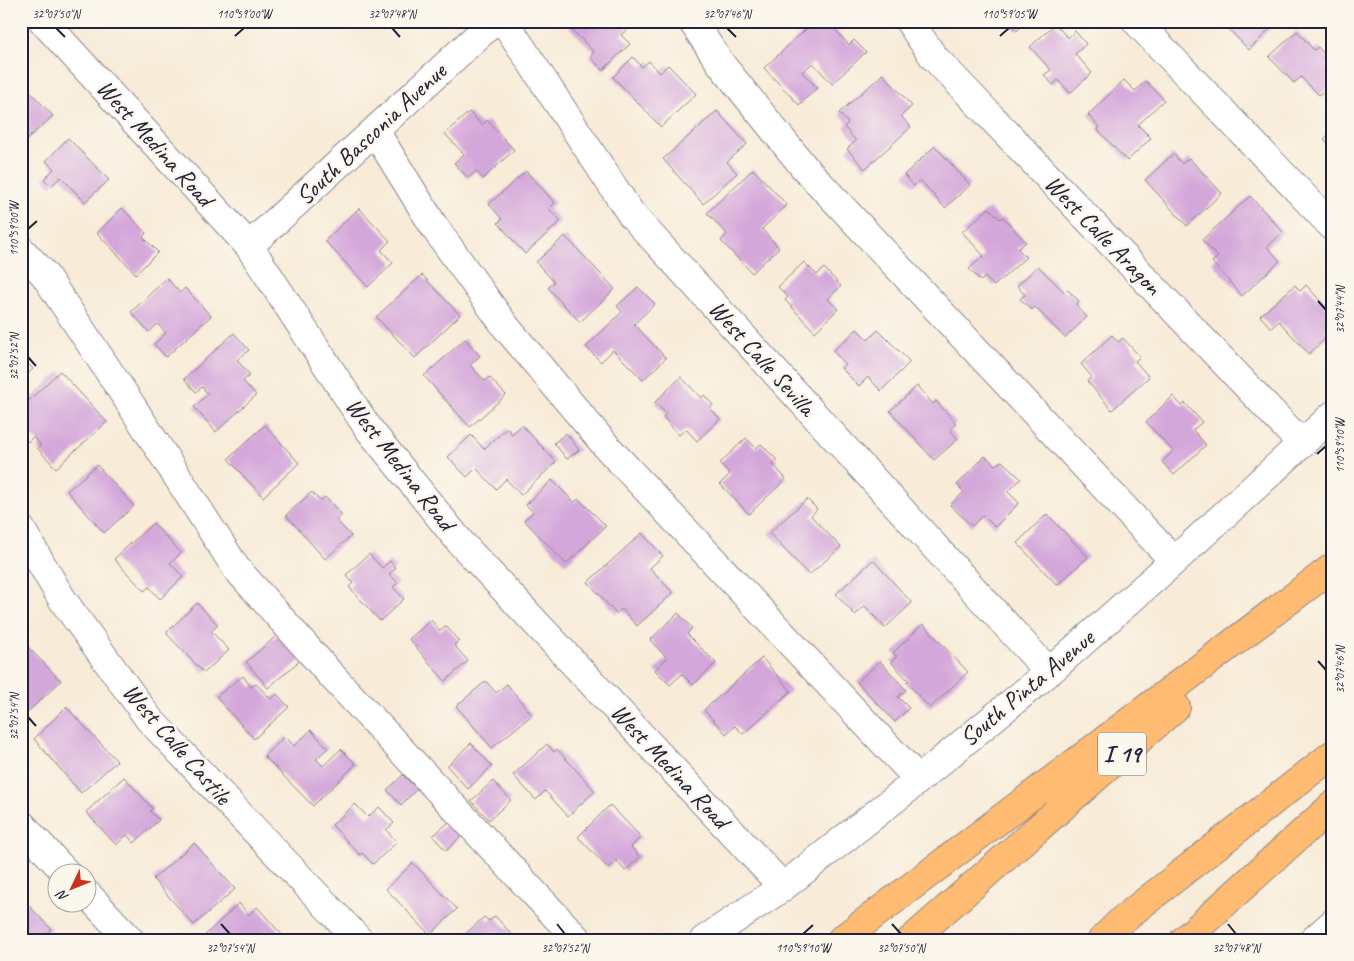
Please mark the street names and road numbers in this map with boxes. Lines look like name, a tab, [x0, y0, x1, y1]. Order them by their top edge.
street label: South Basconia Avenue	[289, 55, 454, 212]
street label: West Medina Road	[90, 73, 223, 216]
street label: West Calle Aragon	[1038, 168, 1169, 303]
street label: West Calle Sevilla	[702, 293, 824, 425]
street label: West Medina Road	[338, 391, 464, 540]
street label: South Pinta Avenue	[953, 621, 1102, 754]
street label: West Calle Castile	[115, 677, 240, 813]
street label: West Medina Road	[604, 697, 739, 839]
road number: I 19	[1098, 732, 1146, 776]

